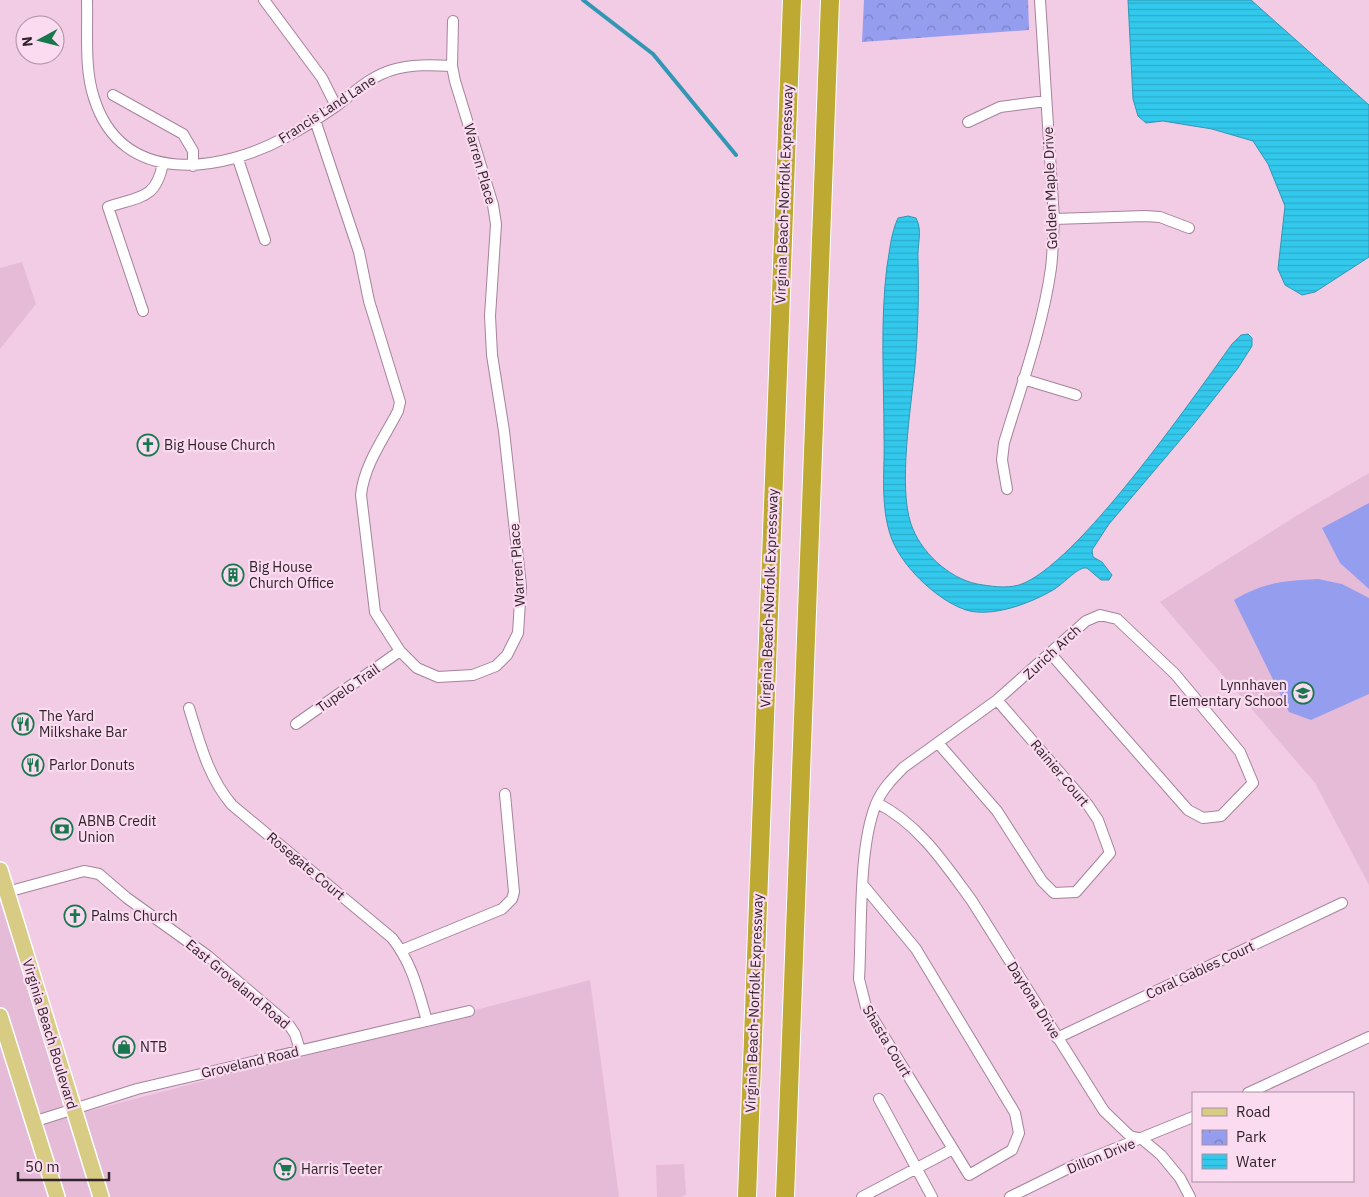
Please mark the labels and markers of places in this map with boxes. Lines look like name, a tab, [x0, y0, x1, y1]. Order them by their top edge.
church icon: Big House Church	[136, 433, 160, 457]
place label: Big House Church	[164, 436, 276, 454]
place label: Big House Church Office	[249, 558, 334, 592]
building icon: Big House Church Office	[221, 563, 245, 587]
place label: Lynnhaven Elementary School	[1169, 676, 1287, 710]
school or university icon: Lynnhaven Elementary School	[1291, 681, 1315, 705]
place label: The Yard Milkshake Bar	[39, 707, 127, 741]
restaurant icon: The Yard Milkshake Bar	[11, 712, 35, 736]
restaurant icon: Parlor Donuts	[21, 753, 45, 777]
place label: Parlor Donuts	[49, 756, 135, 774]
place label: ABNB Credit Union	[78, 812, 157, 846]
bank icon: ABNB Credit Union	[50, 817, 74, 841]
church icon: Palms Church	[63, 904, 87, 928]
place label: Palms Church	[91, 907, 178, 925]
shop icon: NTB	[112, 1035, 136, 1059]
place label: NTB	[140, 1038, 167, 1056]
supermarket icon: Harris Teeter	[273, 1157, 297, 1181]
place label: Harris Teeter	[301, 1160, 382, 1178]

